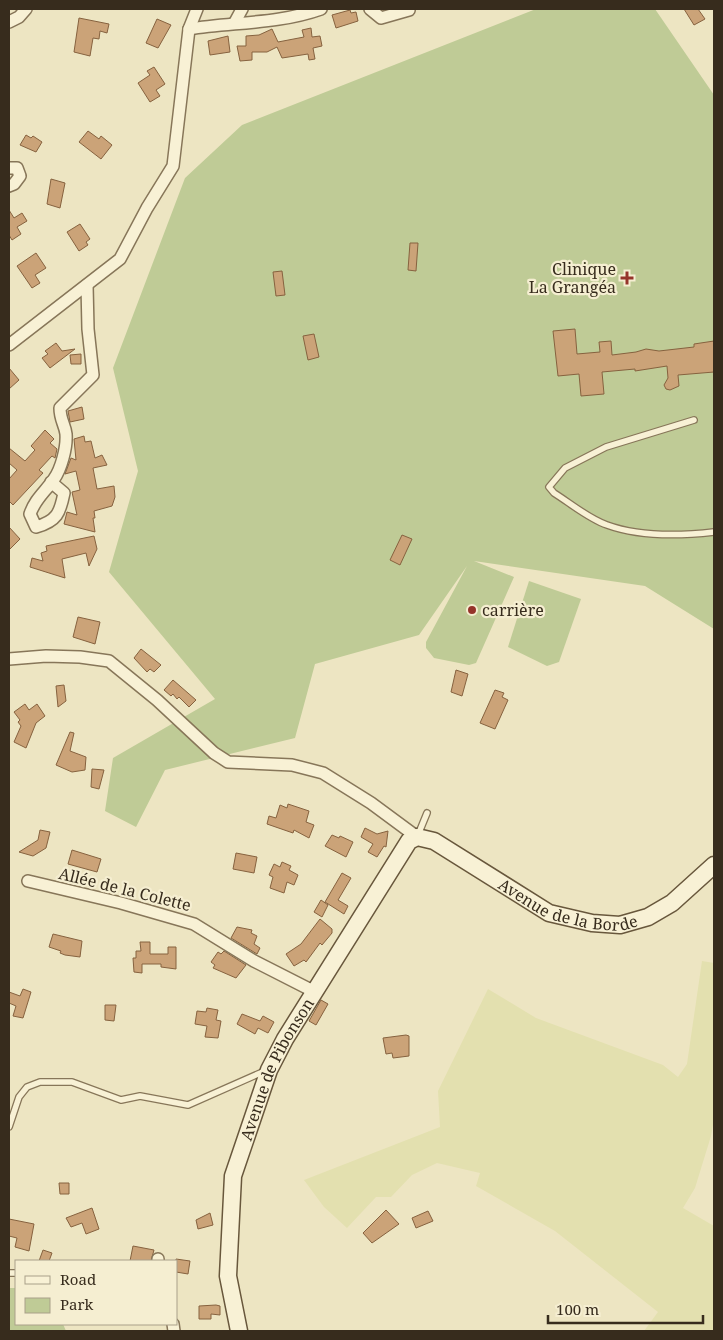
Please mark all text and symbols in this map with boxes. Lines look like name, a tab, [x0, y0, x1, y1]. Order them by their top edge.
place label: Clinique La Grangéa	[529, 258, 616, 298]
marker: Clinique La Grangéa	[620, 271, 634, 285]
place label: carrière	[482, 599, 544, 621]
marker: carrière	[466, 604, 478, 616]
street label: Allée de la Colette	[57, 862, 193, 916]
street label: Avenue de la Borde	[494, 873, 640, 936]
street label: Avenue de Pibonson	[235, 994, 319, 1143]
legend	[15, 1260, 178, 1325]
text: Road	[60, 1269, 96, 1289]
scale bar	[548, 1292, 703, 1324]
text: Park	[60, 1294, 94, 1314]
text: 100 m	[556, 1299, 599, 1319]

